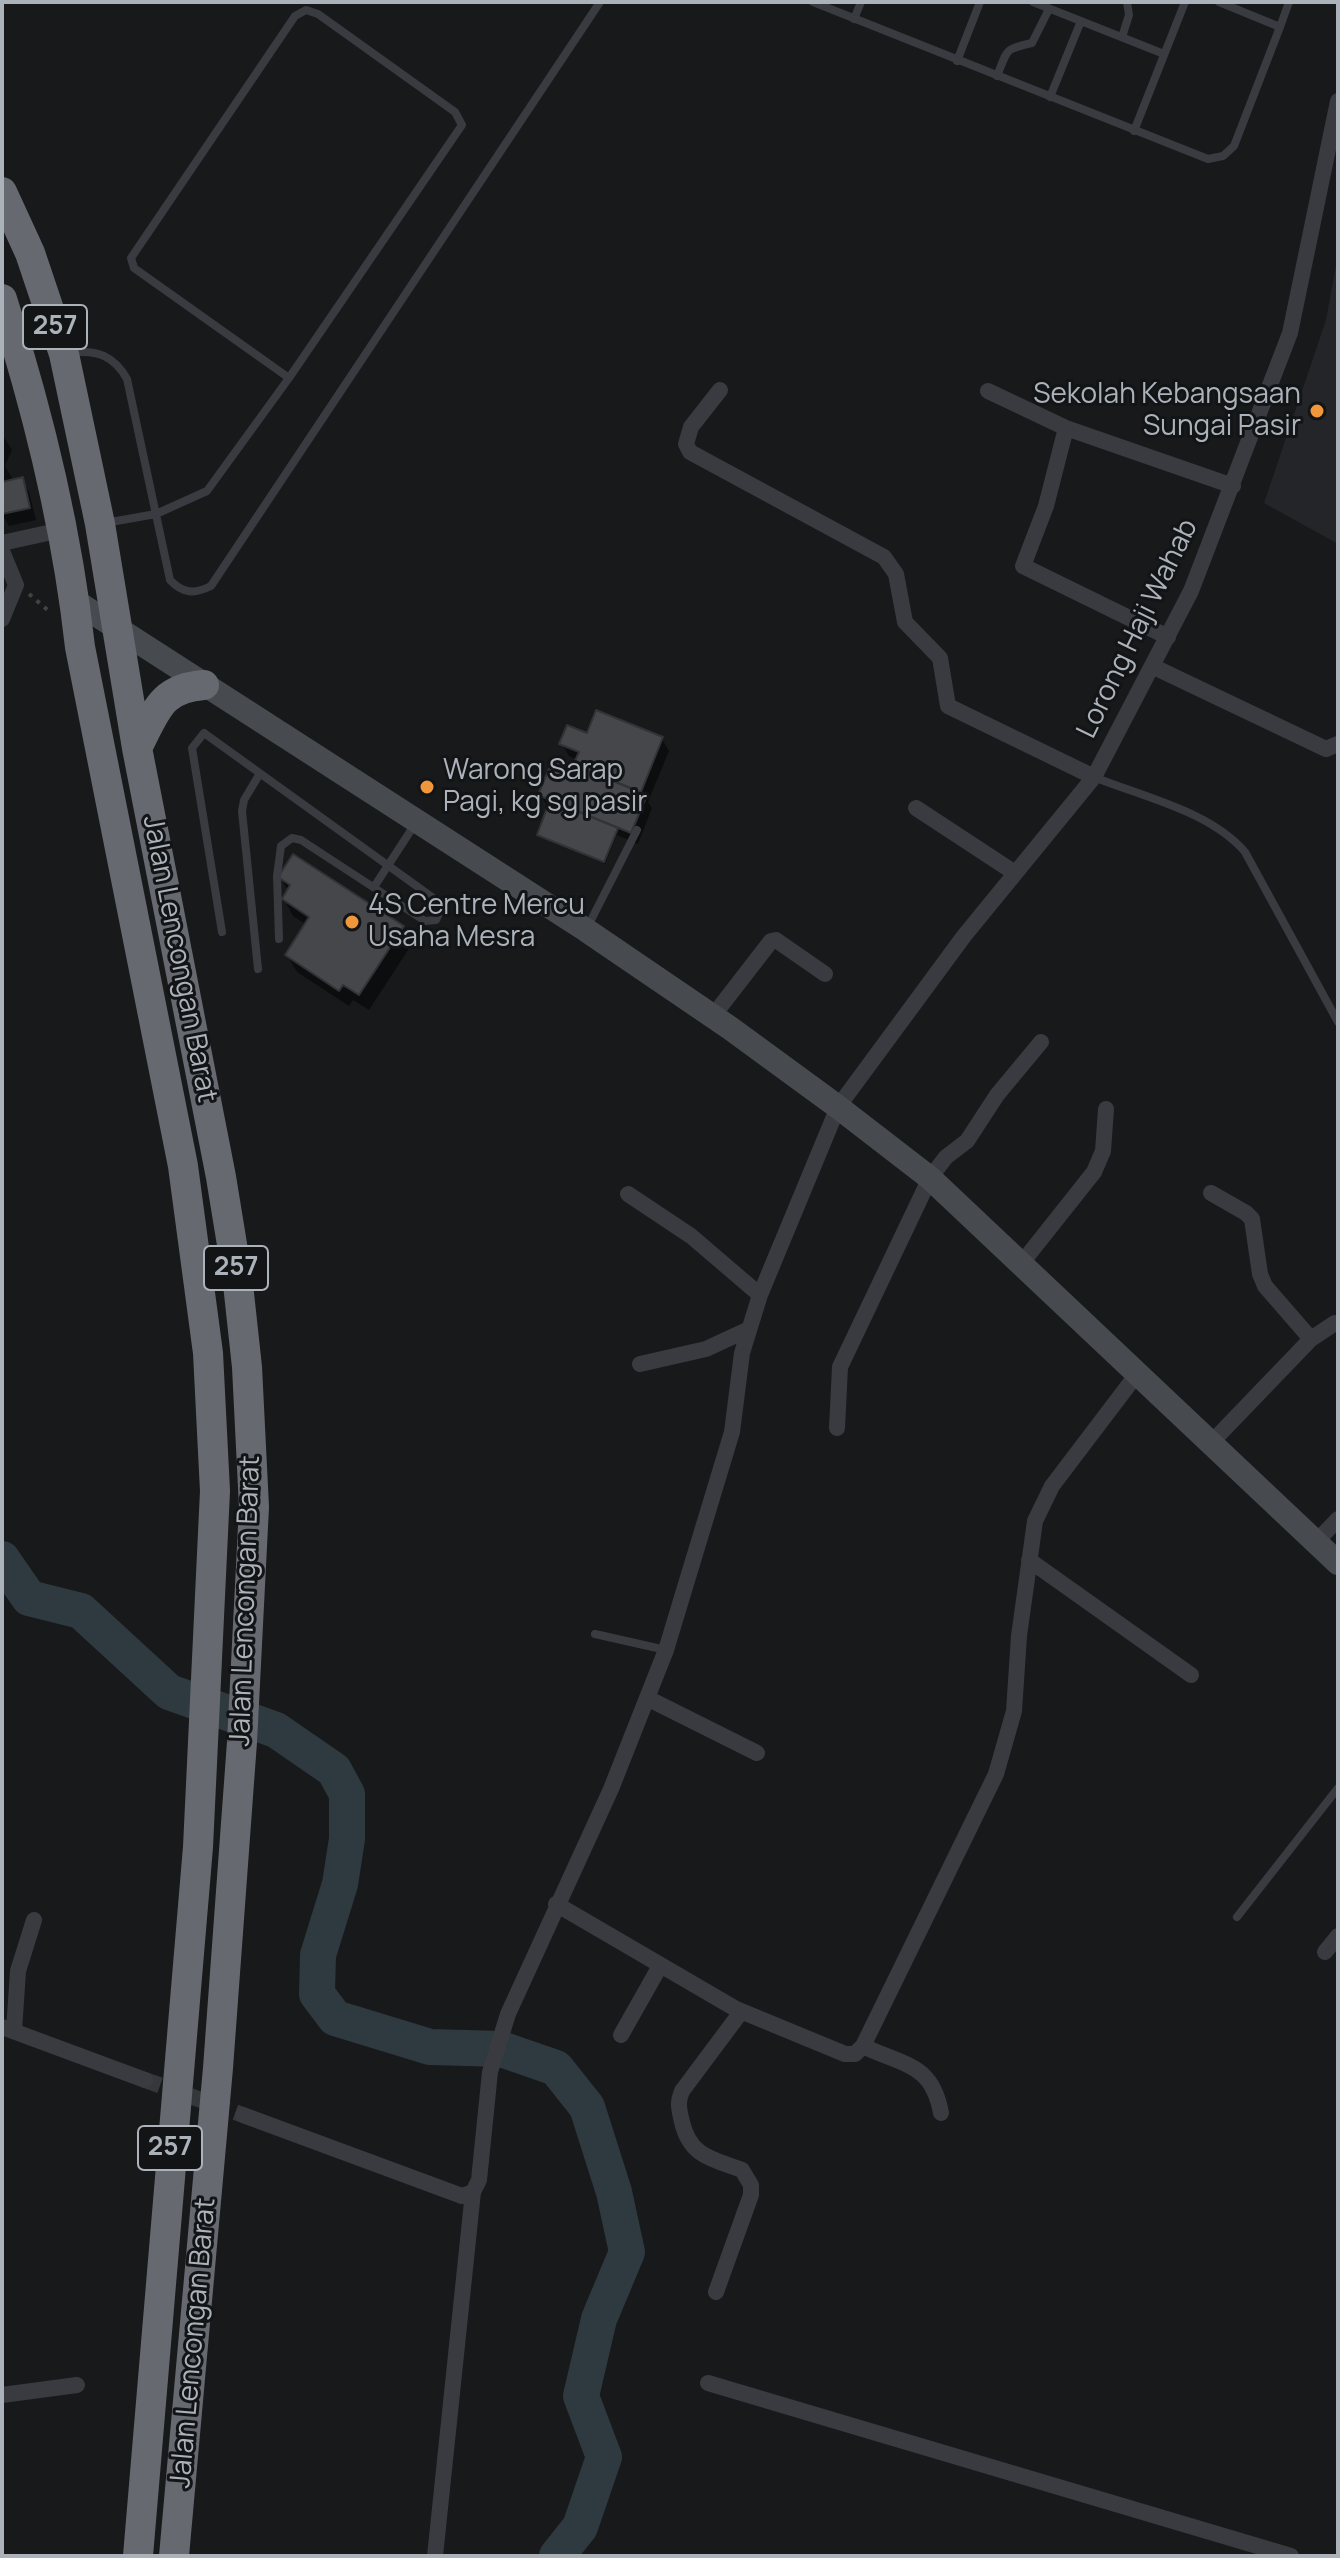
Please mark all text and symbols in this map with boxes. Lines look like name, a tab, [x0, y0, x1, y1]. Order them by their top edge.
road number: 257	[23, 305, 87, 349]
place label: Sekolah Kebangsaan Sungai Pasir	[1033, 378, 1301, 444]
marker: Sekolah Kebangsaan Sungai Pasir	[1308, 402, 1326, 420]
street label: Lorong Haji Wahab	[1070, 514, 1206, 744]
place label: Warong Sarap Pagi, kg sg pasir	[443, 754, 647, 820]
marker: Warong Sarap Pagi, kg sg pasir	[418, 778, 436, 796]
street label: Jalan Lencongan Barat	[135, 813, 223, 1105]
place label: 4S Centre Mercu Usaha Mesra	[368, 889, 585, 955]
marker: 4S Centre Mercu Usaha Mesra	[343, 913, 361, 931]
road number: 257	[204, 1246, 268, 1290]
street label: Jalan Lencongan Barat	[224, 1455, 268, 1747]
road number: 257	[138, 2126, 202, 2170]
street label: Jalan Lencongan Barat	[165, 2196, 223, 2490]

